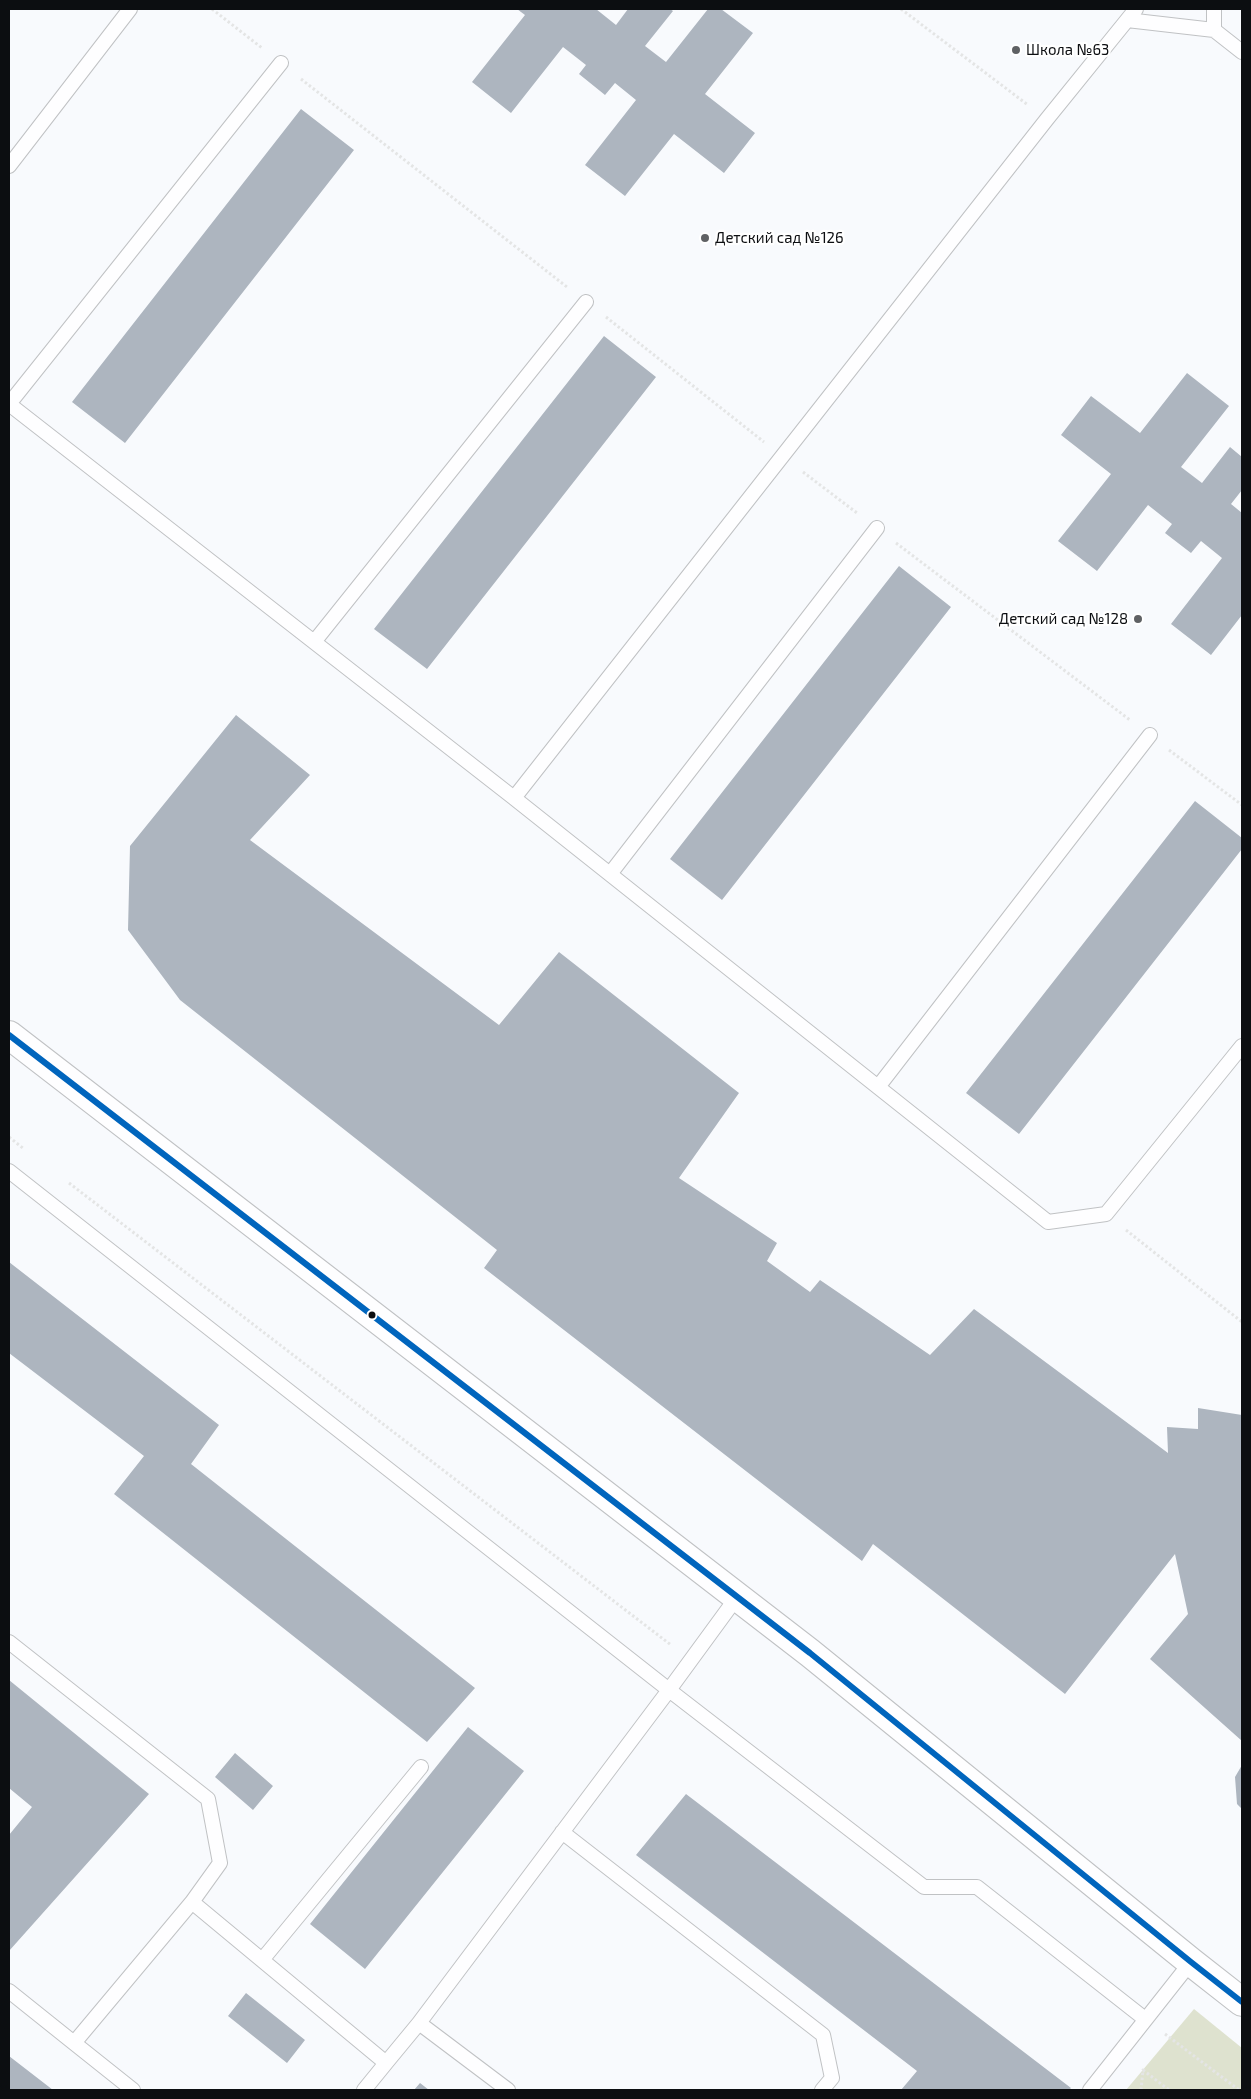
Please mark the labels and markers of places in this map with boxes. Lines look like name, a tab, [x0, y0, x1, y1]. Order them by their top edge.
place label: Школа №63	[1026, 41, 1109, 59]
marker: Школа №63	[1010, 44, 1022, 56]
place label: Детский сад №126	[715, 229, 844, 247]
marker: Детский сад №126	[699, 232, 711, 244]
place label: Детский сад №128	[999, 610, 1128, 628]
marker: Детский сад №128	[1132, 613, 1144, 625]
unlabelled marker	[367, 1310, 377, 1320]

